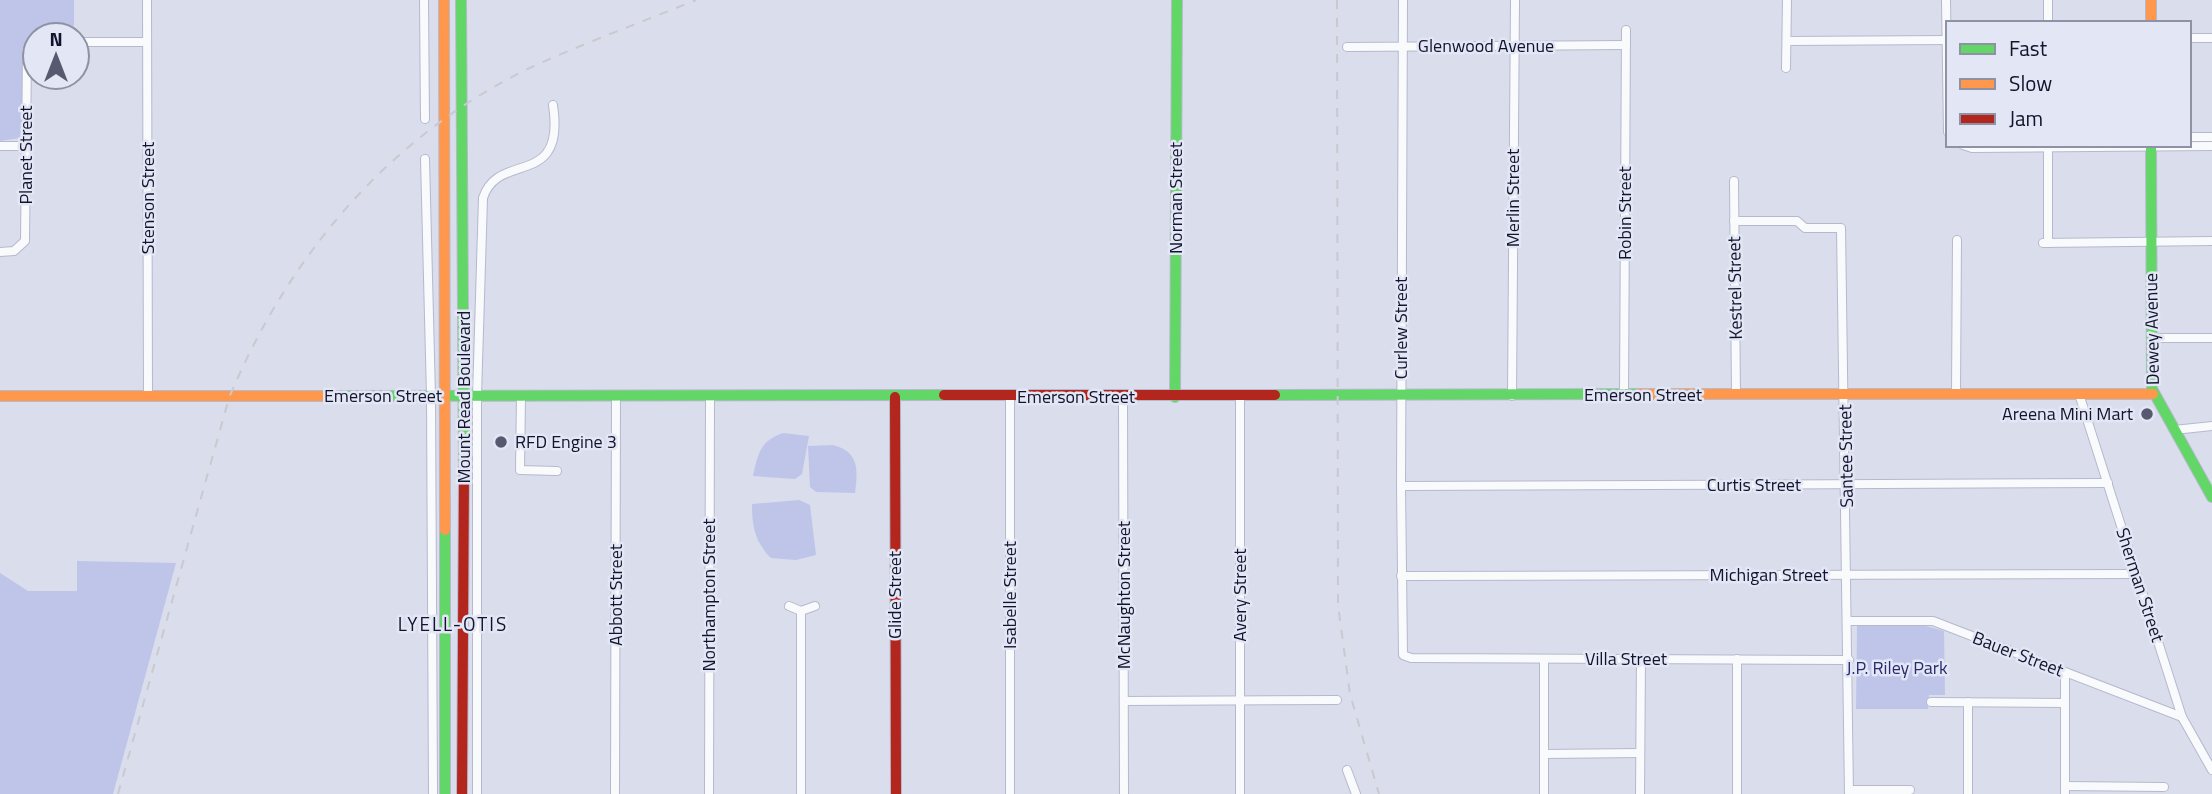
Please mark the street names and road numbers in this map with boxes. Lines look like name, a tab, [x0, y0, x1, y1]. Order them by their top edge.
street label: Glenwood Avenue	[1418, 32, 1554, 59]
street label: Planet Street	[12, 105, 39, 205]
street label: Stenson Street	[134, 141, 161, 254]
street label: Norman Street	[1162, 141, 1189, 254]
street label: Merlin Street	[1499, 148, 1526, 247]
street label: Robin Street	[1611, 165, 1638, 260]
street label: Kestrel Street	[1720, 235, 1749, 340]
street label: Dewey Avenue	[2137, 273, 2166, 385]
street label: Curlew Street	[1387, 276, 1414, 379]
street label: Mount Read Boulevard	[450, 311, 477, 483]
street label: Emerson Street	[1584, 381, 1703, 408]
street label: Emerson Street	[324, 382, 443, 409]
street label: Emerson Street	[1017, 383, 1136, 410]
street label: Santee Street	[1831, 403, 1860, 508]
street label: Curtis Street	[1707, 471, 1802, 498]
street label: Northampton Street	[695, 518, 722, 672]
street label: McNaughton Street	[1110, 520, 1137, 669]
street label: Sherman Street	[2109, 524, 2172, 646]
street label: Isabelle Street	[996, 540, 1023, 649]
street label: Abbott Street	[602, 543, 629, 646]
street label: Avery Street	[1226, 548, 1253, 642]
street label: Glide Street	[881, 550, 908, 639]
street label: Michigan Street	[1710, 561, 1829, 588]
street label: Bauer Street	[1969, 624, 2068, 683]
street label: Villa Street	[1585, 645, 1668, 672]

